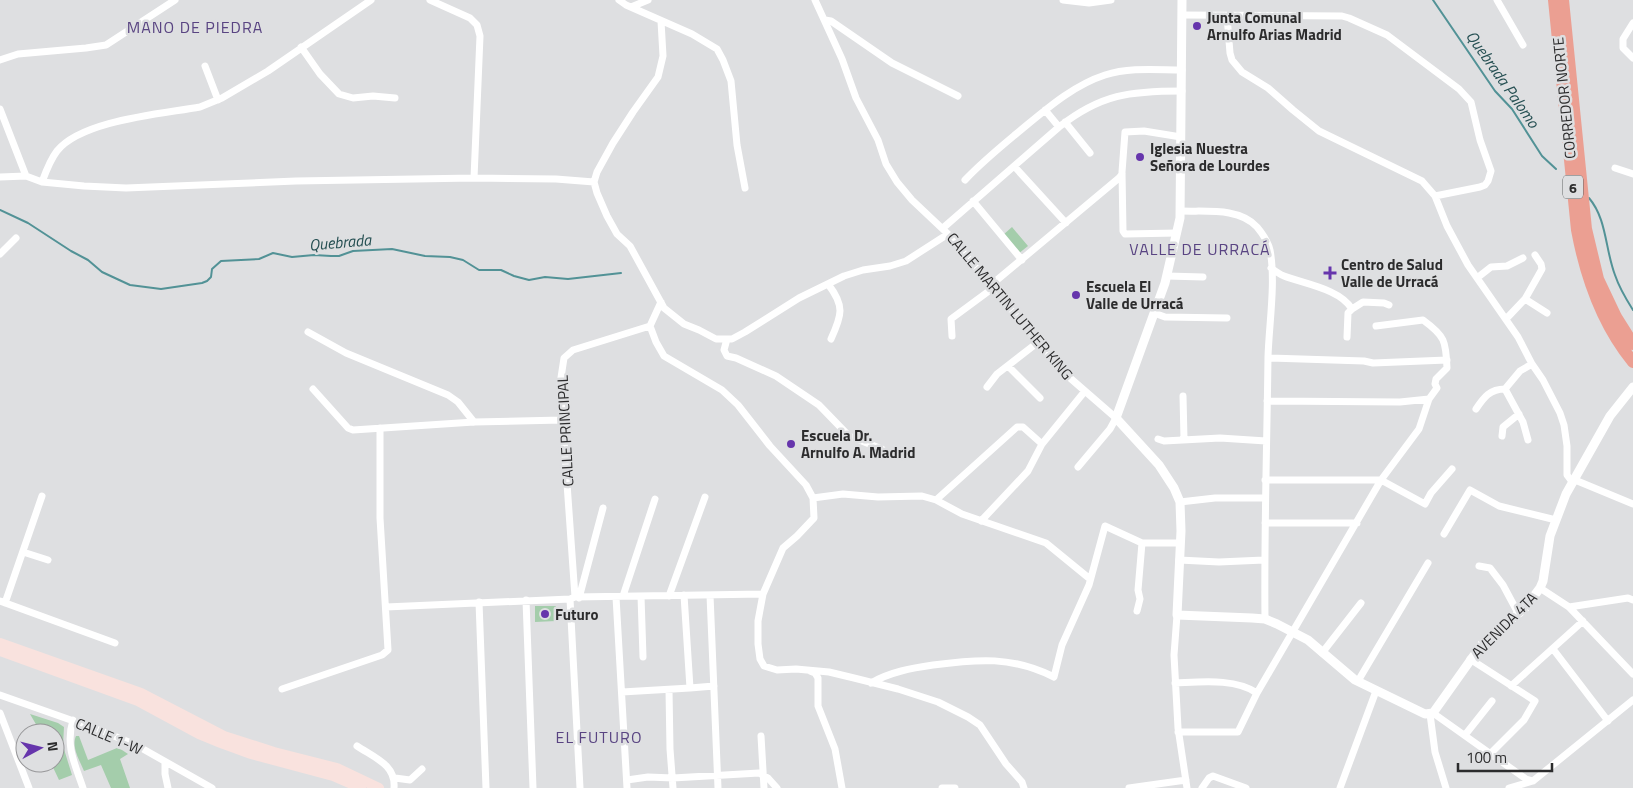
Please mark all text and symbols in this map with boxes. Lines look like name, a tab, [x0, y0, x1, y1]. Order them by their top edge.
place label: Junta Comunal Arnulfo Arias Madrid	[1207, 6, 1342, 46]
district label: MANO DE PIEDRA	[127, 15, 263, 39]
marker: Junta Comunal Arnulfo Arias Madrid	[1191, 20, 1203, 32]
water label: Quebrada Palomo	[1460, 25, 1546, 134]
street label: CORREDOR NORTE	[1546, 36, 1582, 160]
place label: Iglesia Nuestra Señora de Lourdes	[1150, 137, 1270, 177]
marker: Iglesia Nuestra Señora de Lourdes	[1134, 151, 1146, 163]
road number: 6	[1563, 176, 1583, 198]
water label: Quebrada	[308, 227, 373, 257]
street label: CALLE MARTIN LUTHER KING	[941, 227, 1079, 385]
district label: VALLE DE URRACÁ	[1129, 237, 1271, 261]
place label: Centro de Salud Valle de Urracá	[1341, 253, 1443, 293]
marker: Centro de Salud Valle de Urracá	[1323, 266, 1337, 280]
place label: Escuela El Valle de Urracá	[1086, 275, 1184, 315]
marker: Escuela El Valle de Urracá	[1070, 289, 1082, 301]
street label: CALLE PRINCIPAL	[551, 375, 579, 487]
place label: Escuela Dr. Arnulfo A. Madrid	[801, 424, 915, 464]
marker: Escuela Dr. Arnulfo A. Madrid	[785, 438, 797, 450]
street label: AVENIDA 4TA	[1466, 587, 1542, 663]
place label: Futuro	[555, 603, 598, 626]
marker: Futuro	[539, 608, 551, 620]
street label: CALLE 1-W	[72, 712, 146, 760]
north arrow	[15, 723, 65, 773]
district label: EL FUTURO	[556, 725, 642, 749]
text: N	[42, 740, 64, 752]
scale bar	[1458, 740, 1552, 772]
text: 100 m	[1466, 746, 1507, 769]

